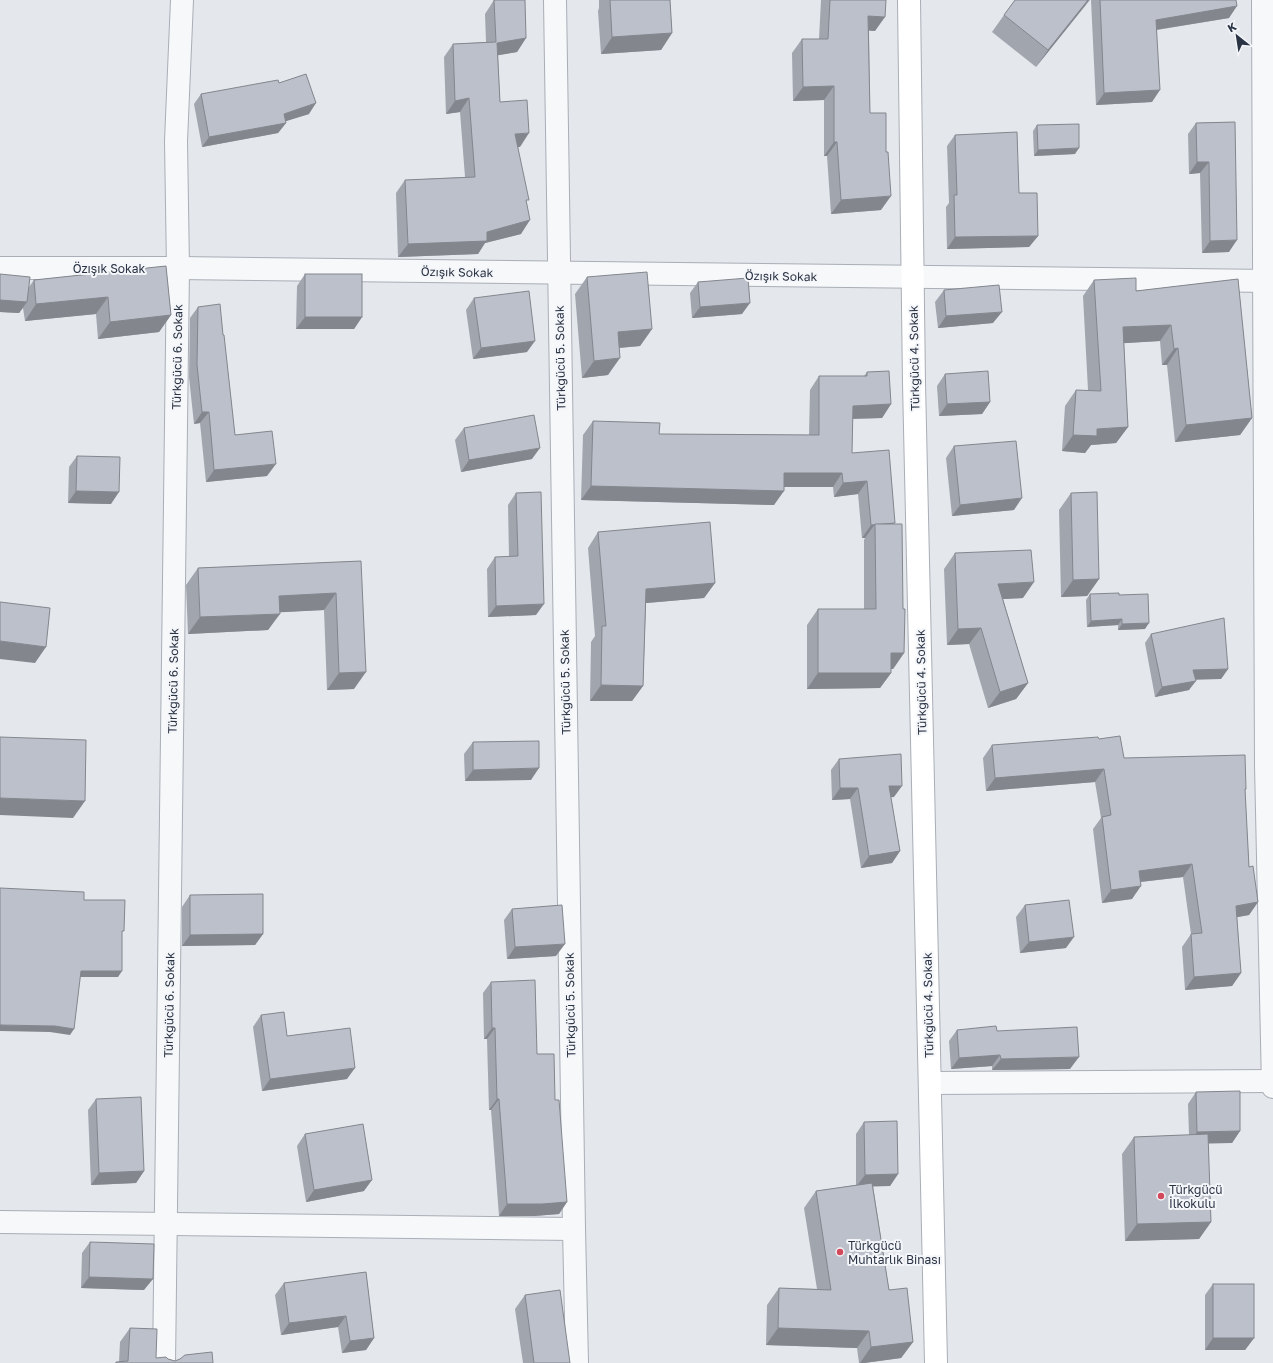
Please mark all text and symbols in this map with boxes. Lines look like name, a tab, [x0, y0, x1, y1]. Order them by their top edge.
north arrow	[1217, 16, 1257, 56]
text: K	[1225, 19, 1238, 35]
street label: Özışık Sokak	[73, 261, 145, 276]
street label: Özışık Sokak	[421, 264, 494, 280]
street label: Özışık Sokak	[745, 268, 818, 284]
street label: Türkgücü 6. Sokak	[169, 304, 185, 410]
street label: Türkgücü 5. Sokak	[552, 305, 568, 411]
street label: Türkgücü 4. Sokak	[906, 305, 922, 411]
street label: Türkgücü 6. Sokak	[165, 628, 181, 734]
street label: Türkgücü 5. Sokak	[557, 629, 573, 735]
street label: Türkgücü 4. Sokak	[913, 629, 929, 735]
street label: Türkgücü 6. Sokak	[161, 952, 177, 1058]
street label: Türkgücü 5. Sokak	[562, 952, 578, 1058]
street label: Türkgücü 4. Sokak	[920, 952, 936, 1058]
place label: Türkgücü İlkokulu	[1169, 1182, 1223, 1211]
marker: Türkgücü İlkokulu	[1156, 1191, 1166, 1201]
place label: Türkgücü Muhtarlık Binası	[848, 1238, 941, 1267]
marker: Türkgücü Muhtarlık Binası	[835, 1247, 845, 1257]

